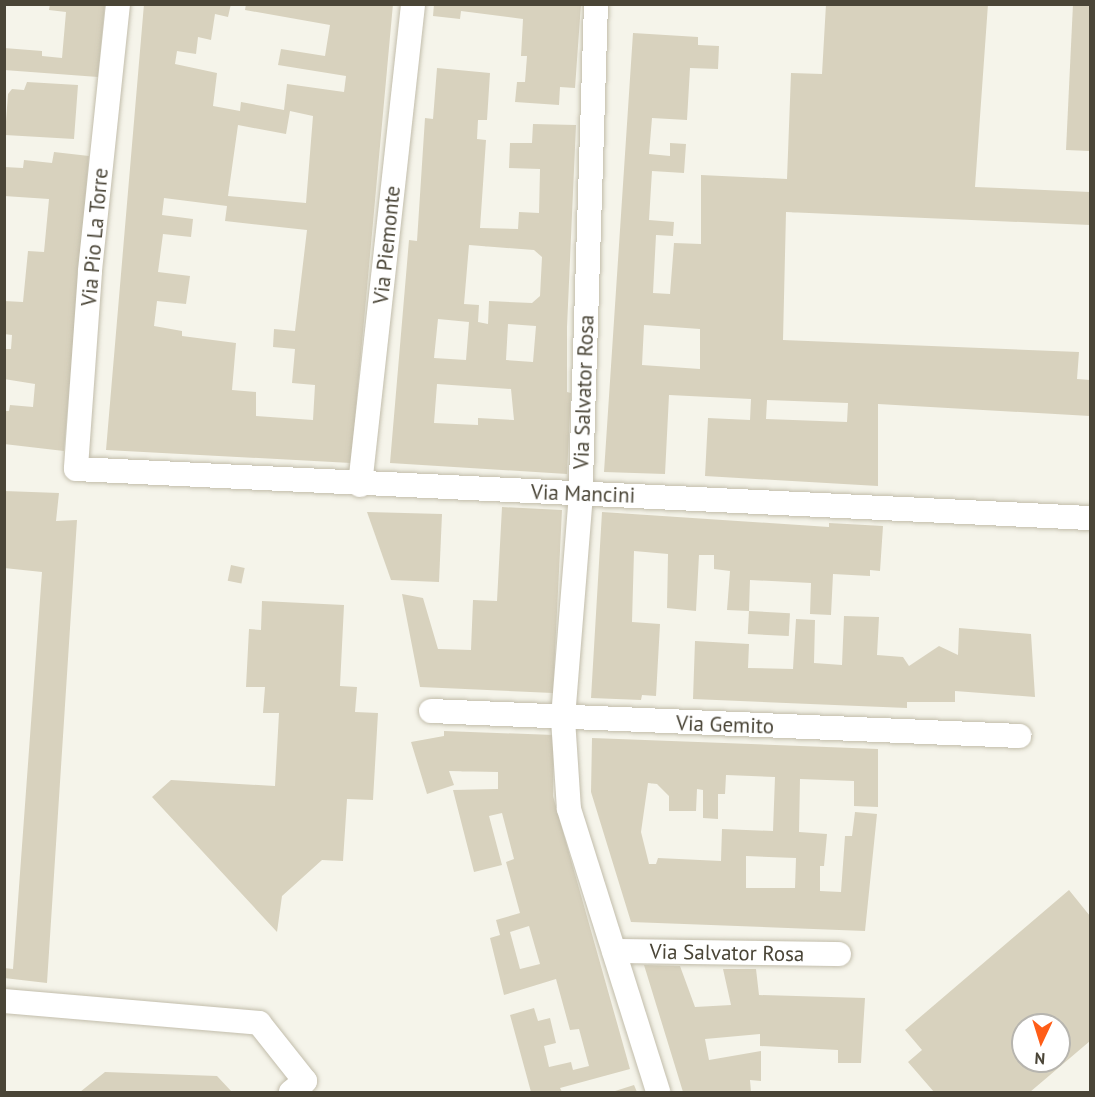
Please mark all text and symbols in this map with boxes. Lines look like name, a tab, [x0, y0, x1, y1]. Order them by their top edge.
street label: Via Pio La Torre	[76, 166, 114, 308]
street label: Via Piemonte	[368, 185, 406, 305]
street label: Via Salvator Rosa	[569, 314, 599, 470]
street label: Via Mancini	[530, 480, 636, 508]
street label: Via Gemito	[676, 711, 774, 739]
street label: Via Salvator Rosa	[649, 939, 805, 967]
north arrow	[1011, 1013, 1071, 1073]
text: N	[1034, 1049, 1046, 1069]

